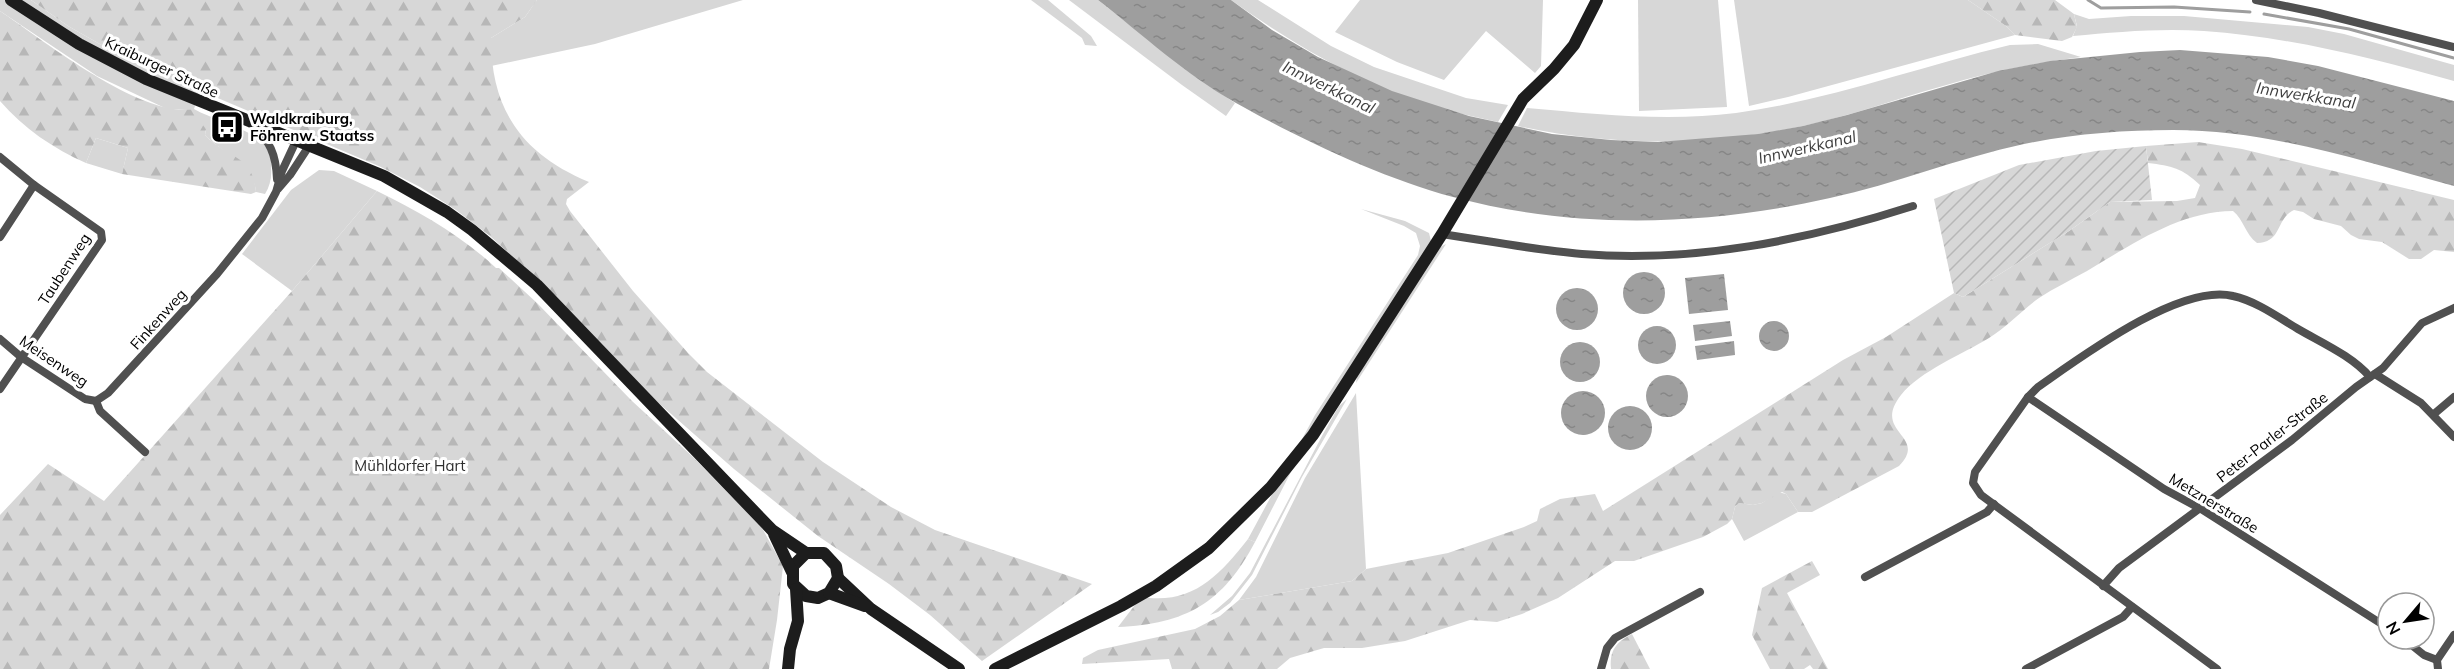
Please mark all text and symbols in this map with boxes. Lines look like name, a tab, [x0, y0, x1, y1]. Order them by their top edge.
street label: Kraiburger Straße	[102, 32, 222, 102]
water label: Innwerkkanal	[1280, 56, 1378, 118]
water label: Innwerkkanal	[2255, 77, 2357, 113]
bus stop icon: Waldkraiburg, Föhrenw. Staatss	[209, 109, 245, 145]
place label: Waldkraiburg, Föhrenw. Staatss	[250, 109, 374, 145]
water label: Innwerkkanal	[1756, 126, 1858, 168]
street label: Taubenweg	[34, 230, 94, 308]
street label: Finkenweg	[126, 285, 190, 353]
street label: Meisenweg	[16, 331, 92, 391]
street label: Peter-Parler-Straße	[2213, 388, 2331, 486]
park label: Mühldorfer Hart	[354, 456, 466, 475]
street label: Metznerstraße	[2166, 469, 2262, 537]
north arrow	[2376, 591, 2436, 651]
text: N	[2381, 618, 2405, 638]

